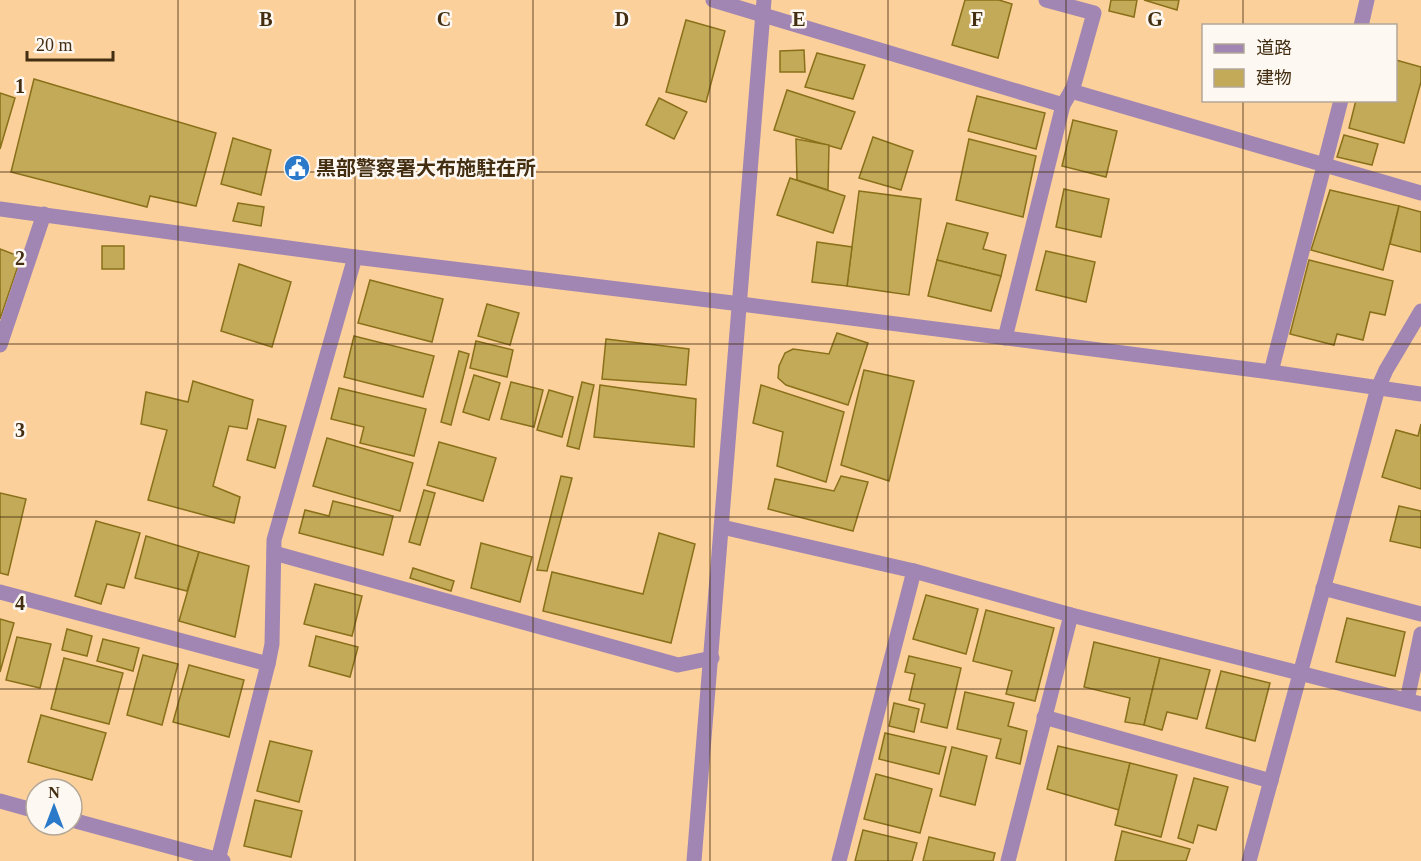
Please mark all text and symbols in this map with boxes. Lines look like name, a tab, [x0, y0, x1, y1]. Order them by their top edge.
text: B	[259, 8, 273, 30]
text: C	[437, 8, 451, 30]
text: D	[615, 8, 629, 30]
text: E	[792, 8, 806, 30]
text: F	[971, 8, 983, 30]
text: G	[1147, 8, 1163, 30]
scale bar	[27, 24, 112, 62]
legend	[1202, 24, 1397, 102]
text: 20 m	[36, 35, 73, 55]
text: 道路	[1256, 38, 1292, 58]
text: 建物	[1256, 68, 1292, 88]
text: 1	[15, 75, 25, 97]
public building icon: 黒部警察署大布施駐在所	[282, 153, 312, 183]
place label: 黒部警察署大布施駐在所	[316, 157, 536, 179]
text: 2	[15, 247, 25, 269]
text: 3	[15, 419, 25, 441]
text: 4	[15, 592, 25, 614]
north arrow	[24, 777, 84, 837]
text: N	[48, 784, 60, 801]

